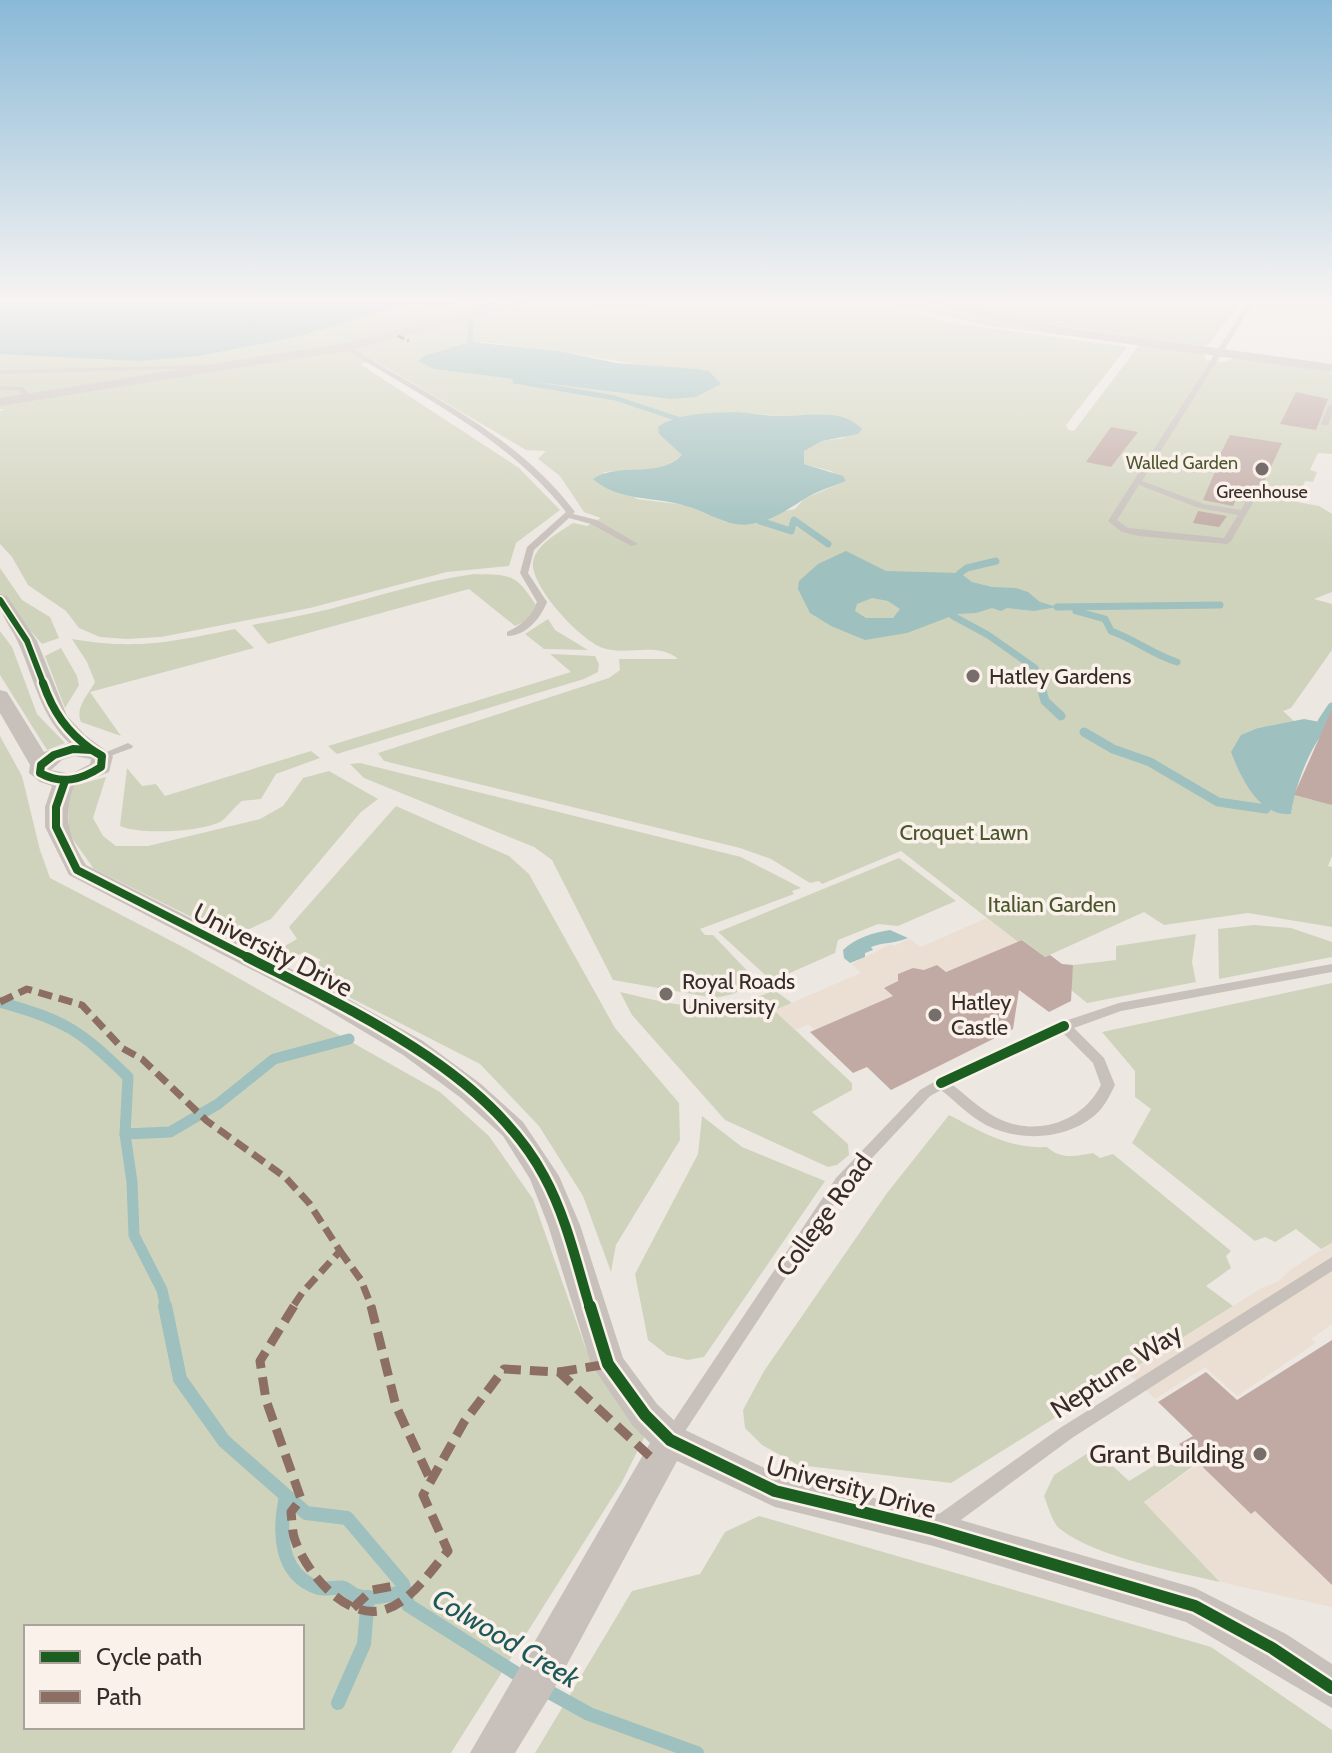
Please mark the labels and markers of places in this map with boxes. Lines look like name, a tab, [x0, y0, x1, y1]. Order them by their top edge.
marker: Greenhouse	[1253, 460, 1271, 478]
place label: Greenhouse	[1216, 481, 1308, 503]
place label: Hatley Gardens	[989, 663, 1131, 690]
marker: Hatley Gardens	[964, 667, 982, 685]
place label: Royal Roads University	[682, 968, 795, 1020]
marker: Royal Roads University	[657, 985, 675, 1003]
place label: Hatley Castle	[951, 989, 1011, 1041]
marker: Hatley Castle	[926, 1006, 944, 1024]
place label: Grant Building	[1089, 1438, 1245, 1470]
marker: Grant Building	[1251, 1445, 1269, 1463]

